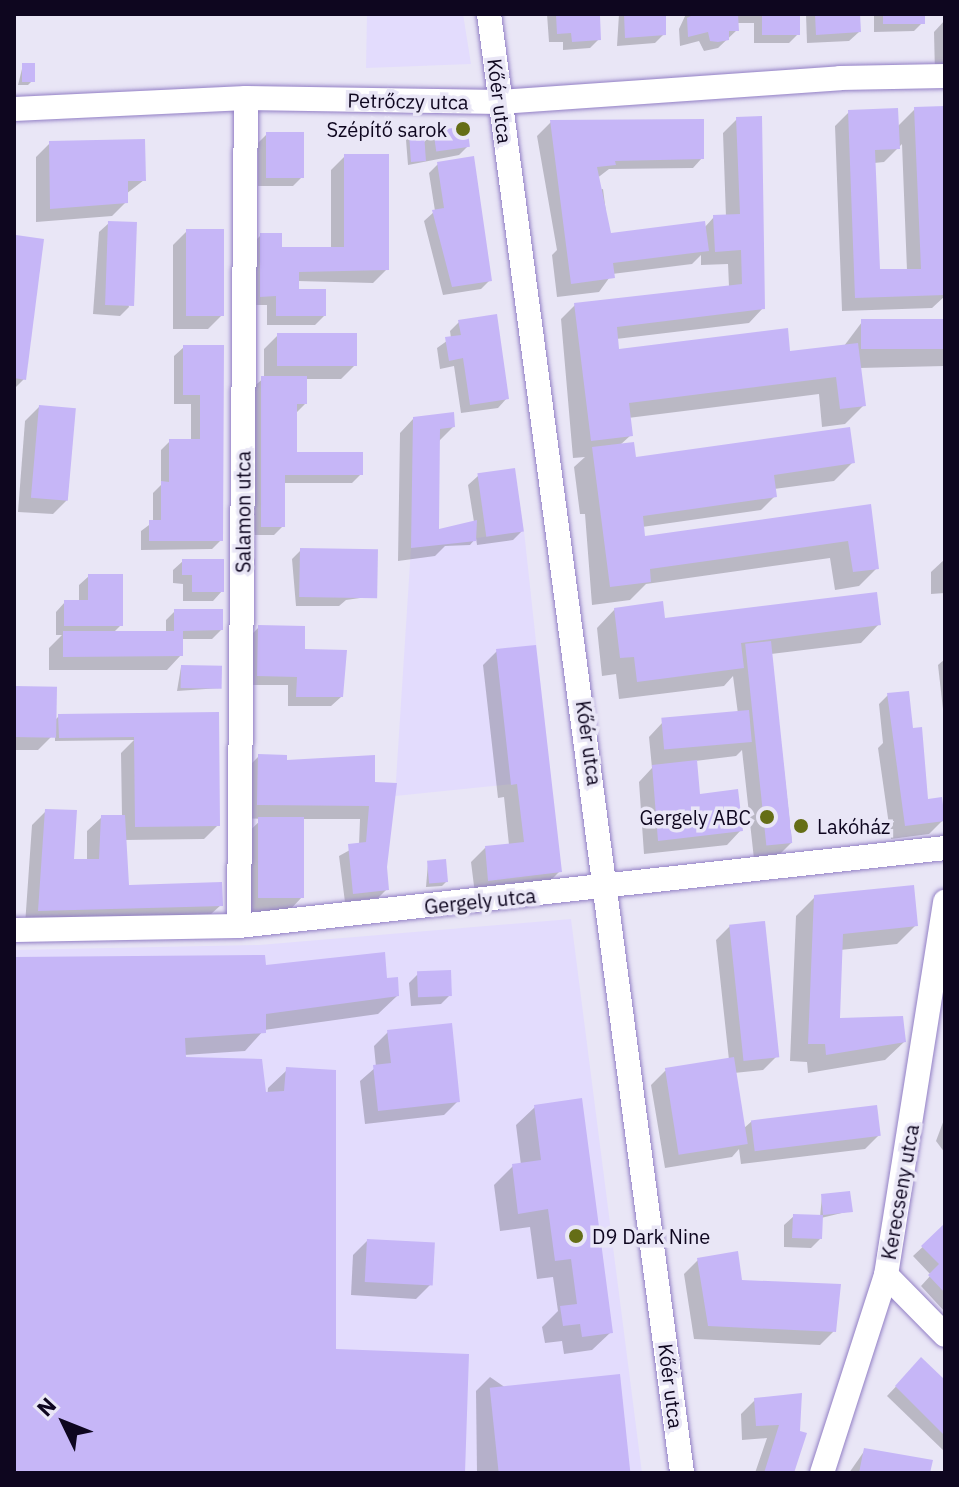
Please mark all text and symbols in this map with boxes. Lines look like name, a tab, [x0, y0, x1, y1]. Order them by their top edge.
street label: Kőér utca	[483, 57, 517, 145]
street label: Petrőczy utca	[347, 88, 469, 114]
place label: Szépítő sarok	[326, 117, 447, 141]
marker: Szépítő sarok	[454, 120, 472, 138]
street label: Salamon utca	[231, 451, 255, 573]
street label: Kőér utca	[571, 699, 607, 787]
place label: Gergely ABC	[640, 805, 751, 829]
marker: Gergely ABC	[758, 808, 776, 826]
place label: Lakóház	[817, 814, 890, 838]
marker: Lakóház	[792, 817, 810, 835]
street label: Gergely utca	[423, 883, 537, 919]
street label: Kerecseny utca	[876, 1122, 924, 1262]
place label: D9 Dark Nine	[592, 1224, 710, 1248]
marker: D9 Dark Nine	[567, 1227, 585, 1245]
street label: Kőér utca	[654, 1342, 688, 1430]
north arrow	[24, 1383, 104, 1463]
text: N	[30, 1391, 62, 1422]

